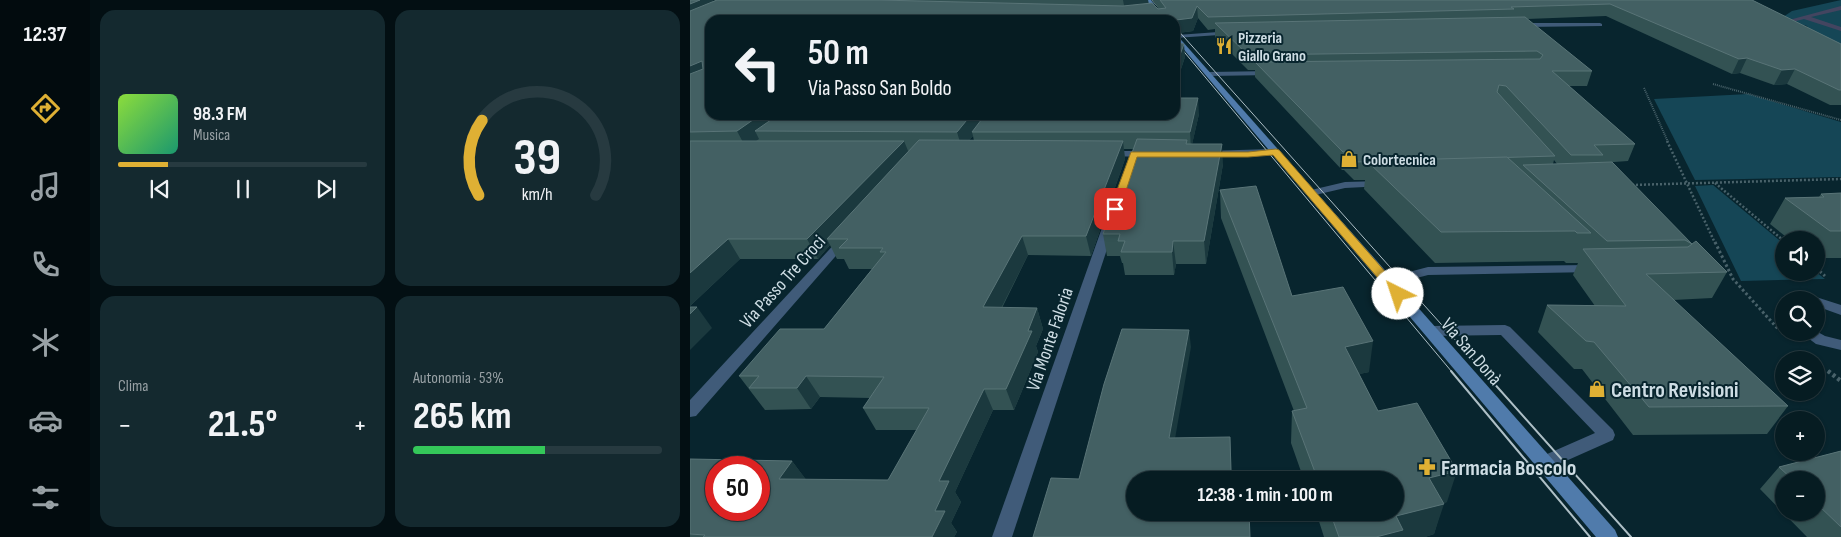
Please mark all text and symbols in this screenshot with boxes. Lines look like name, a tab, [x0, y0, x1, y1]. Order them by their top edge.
text: 12:37	[24, 21, 66, 48]
place label: Pizzeria Giallo Grano	[1238, 29, 1306, 66]
text: 50 m	[808, 32, 869, 75]
icon: left	[725, 35, 790, 100]
restaurant icon: Pizzeria Giallo Grano	[1214, 36, 1234, 56]
text: Via Passo San Boldo	[808, 75, 952, 102]
icon: directions	[28, 91, 63, 126]
text: 98.3 FM	[193, 103, 247, 126]
text: Musica	[193, 126, 230, 145]
text: 39	[514, 127, 561, 190]
shop icon: Colortecnica	[1339, 149, 1359, 169]
place label: Colortecnica	[1363, 151, 1436, 170]
icon: music	[28, 169, 63, 204]
icon: previous	[146, 175, 174, 203]
icon: pause	[229, 175, 257, 203]
icon: next	[312, 175, 340, 203]
text: km/h	[522, 184, 553, 205]
pin	[1094, 188, 1136, 230]
icon: arrive	[1101, 195, 1129, 223]
street label: Via Passo Tre Croci	[735, 231, 831, 333]
map controls	[1775, 231, 1825, 521]
button: sound	[1775, 231, 1825, 281]
icon: phone	[28, 247, 63, 282]
position arrow	[1371, 267, 1423, 319]
street label: Via Monte Faloria	[1022, 285, 1079, 394]
button: search	[1775, 291, 1825, 341]
street label: Via San Donà	[1435, 314, 1506, 390]
icon: climate	[28, 325, 63, 360]
button: layers	[1775, 351, 1825, 401]
text: Autonomia · 53%	[413, 369, 504, 388]
text: Clima	[118, 377, 148, 396]
place label: Centro Revisioni	[1611, 377, 1739, 404]
shop icon: Centro Revisioni	[1587, 379, 1607, 399]
text: 265 km	[413, 394, 511, 439]
text: 21.5°	[208, 402, 277, 447]
icon: car	[28, 403, 63, 438]
text: −	[118, 409, 132, 442]
text: +	[353, 409, 367, 442]
button: +	[1775, 411, 1825, 461]
place label: Farmacia Boscolo	[1441, 455, 1576, 482]
speed limit sign: 50	[705, 456, 770, 521]
pharmacy icon: Farmacia Boscolo	[1417, 457, 1437, 477]
button: −	[1775, 471, 1825, 521]
icon: filters	[28, 480, 63, 515]
text: 12:38 · 1 min · 100 m	[1197, 484, 1333, 507]

